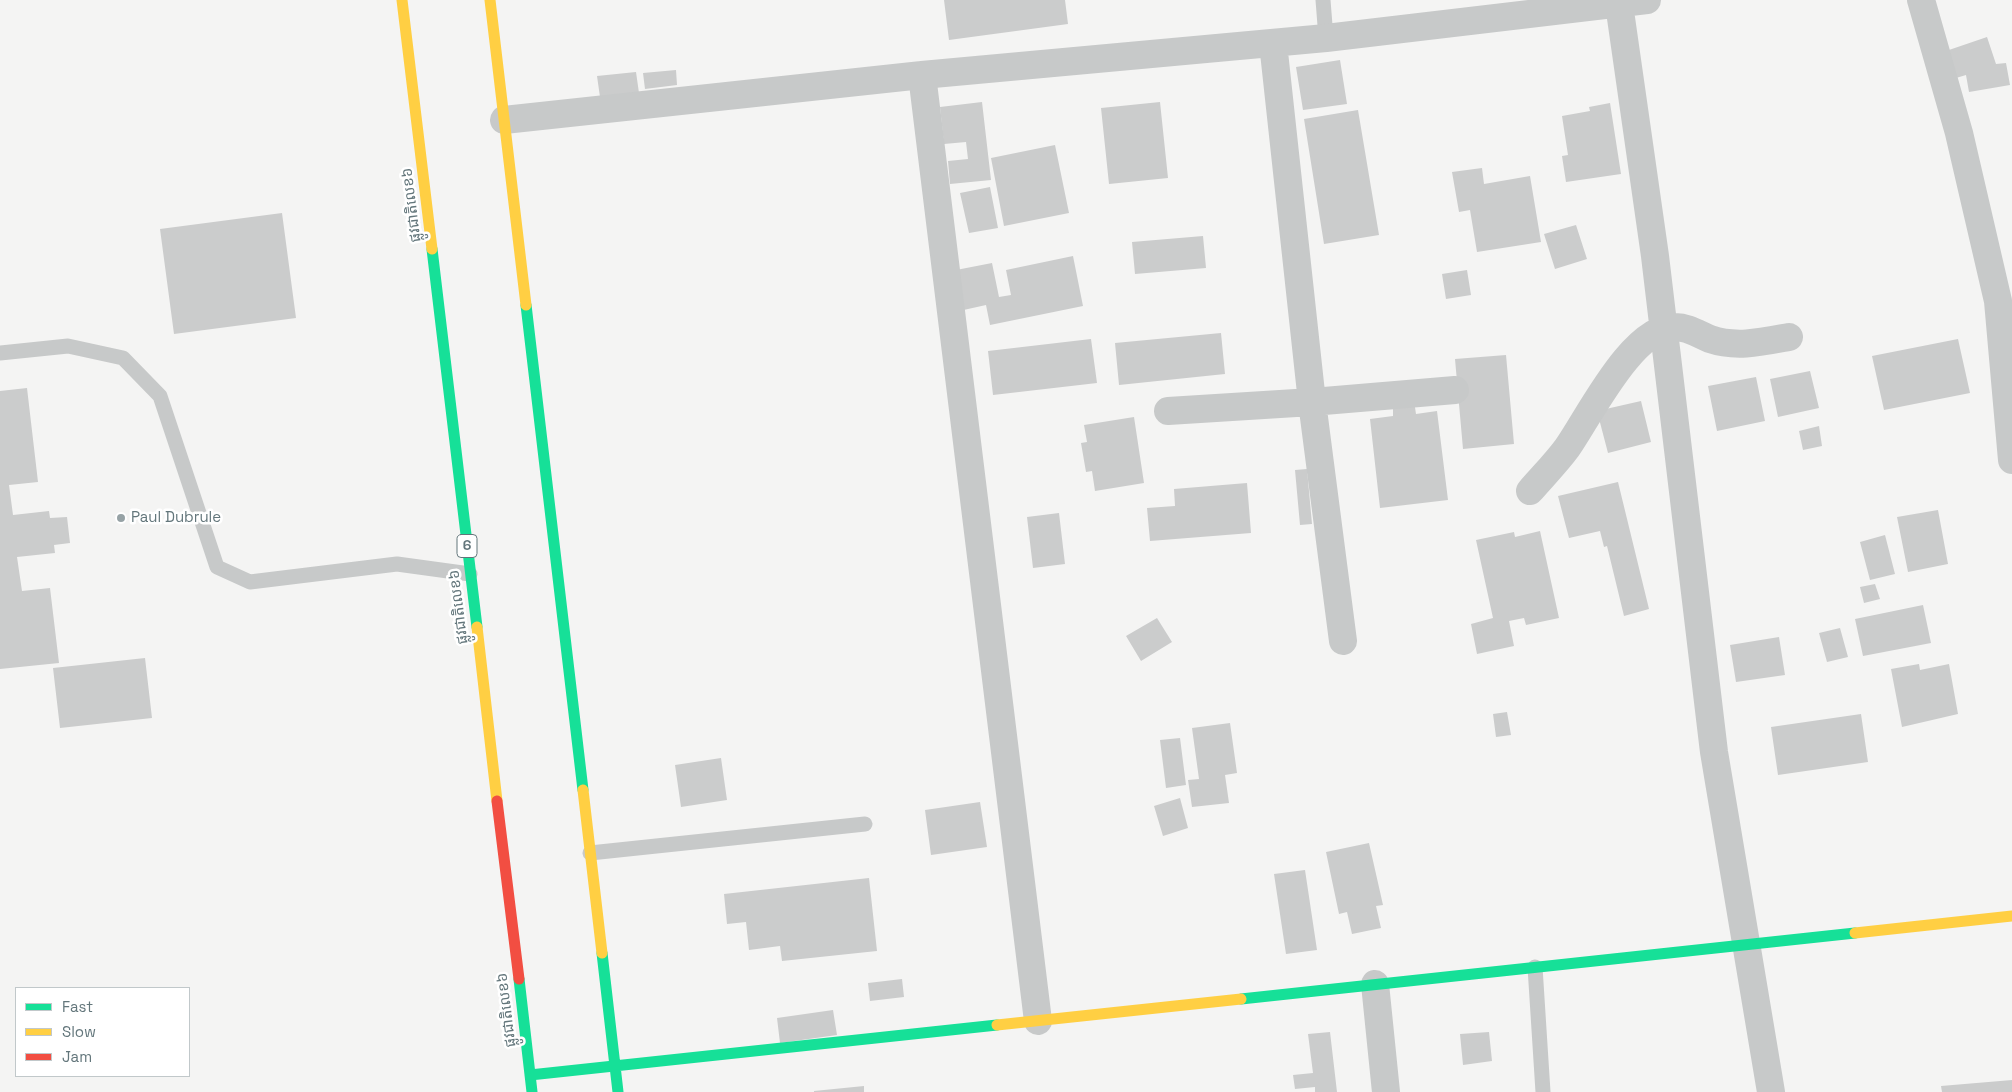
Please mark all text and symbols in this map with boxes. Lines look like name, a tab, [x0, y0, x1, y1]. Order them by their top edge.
street label: ផ្លូវជាតិលេខ៦	[398, 167, 426, 243]
place label: Paul Dubrule	[131, 509, 221, 527]
marker: Paul Dubrule	[115, 512, 127, 524]
road number: 6	[457, 534, 477, 558]
street label: ផ្លូវជាតិលេខ៦	[445, 569, 473, 645]
street label: ផ្លូវជាតិលេខ៦	[493, 972, 521, 1048]
legend	[15, 987, 190, 1077]
text: Fast	[62, 997, 93, 1016]
text: Slow	[62, 1022, 96, 1041]
text: Jam	[62, 1047, 92, 1066]

